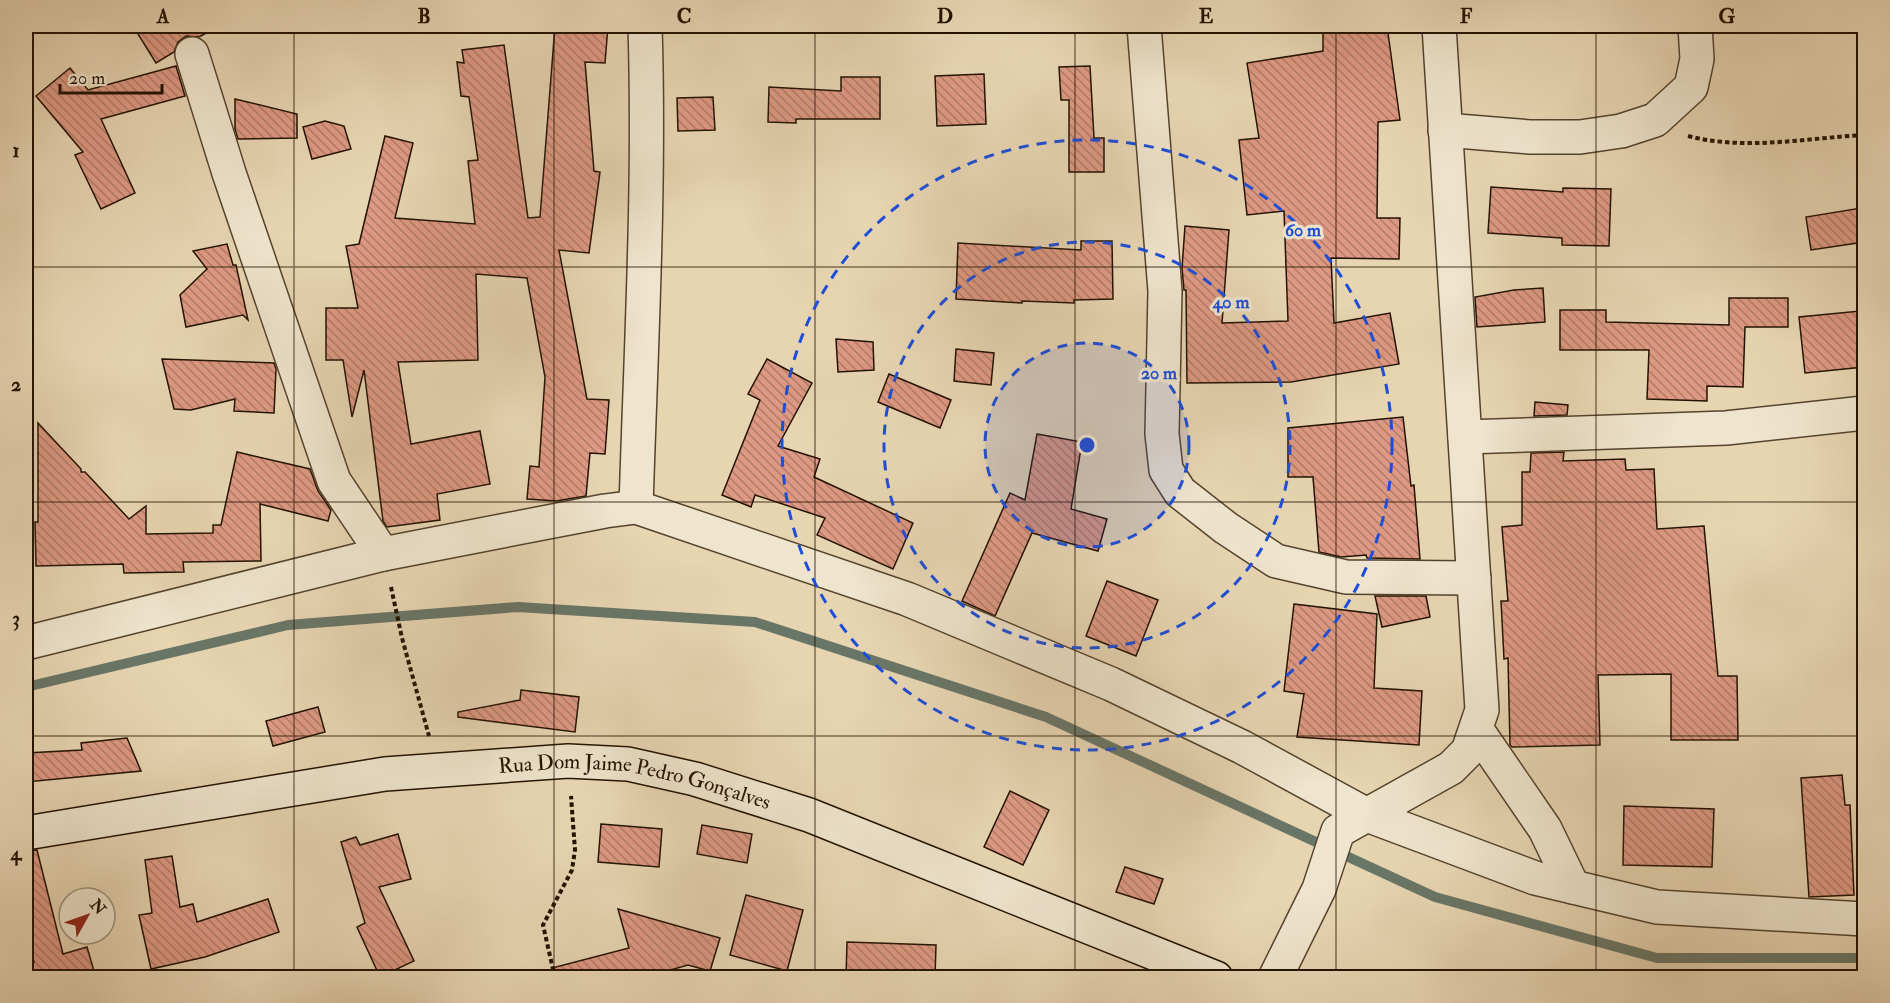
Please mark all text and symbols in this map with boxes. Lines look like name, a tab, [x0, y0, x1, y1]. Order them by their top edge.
text: A	[156, 4, 170, 29]
text: B	[417, 4, 431, 29]
text: C	[677, 4, 691, 29]
text: D	[937, 4, 953, 29]
text: E	[1199, 4, 1214, 29]
text: F	[1460, 4, 1473, 29]
text: G	[1719, 4, 1736, 29]
scale bar	[60, 57, 162, 95]
text: 20 m	[69, 67, 105, 90]
text: 1	[12, 138, 20, 163]
text: 60 m	[1285, 219, 1322, 242]
text: 40 m	[1212, 291, 1250, 314]
text: 20 m	[1141, 362, 1178, 385]
text: 2	[11, 372, 21, 397]
centre of rings	[1077, 435, 1097, 455]
text: 3	[12, 606, 20, 631]
street label: Rua Dom Jaime Pedro Gonçalves	[497, 747, 774, 816]
text: 4	[10, 841, 23, 866]
north arrow	[57, 886, 117, 946]
text: N	[85, 894, 110, 919]

